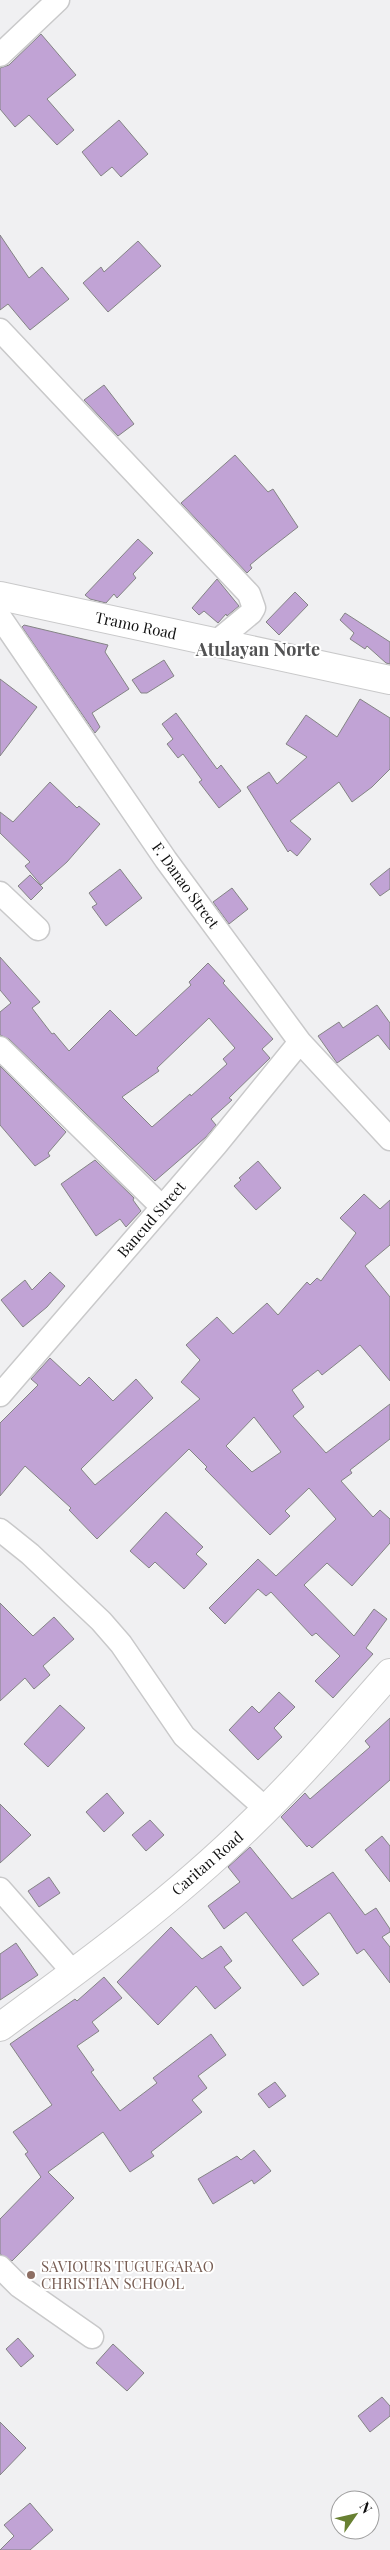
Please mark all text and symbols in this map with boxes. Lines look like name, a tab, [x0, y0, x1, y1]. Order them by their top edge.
street label: Tramo Road	[93, 607, 179, 643]
district label: Atulayan Norte	[195, 637, 320, 661]
street label: F. Danao Street	[148, 838, 224, 933]
street label: Bancud Street	[112, 1176, 190, 1261]
street label: Caritan Road	[167, 1826, 247, 1900]
place label: SAVIOURS TUGUEGARAO CHRISTIAN SCHOOL	[41, 2256, 214, 2293]
marker: SAVIOURS TUGUEGARAO CHRISTIAN SCHOOL	[25, 2269, 37, 2281]
north arrow	[330, 2490, 380, 2540]
text: N	[355, 2498, 377, 2517]

